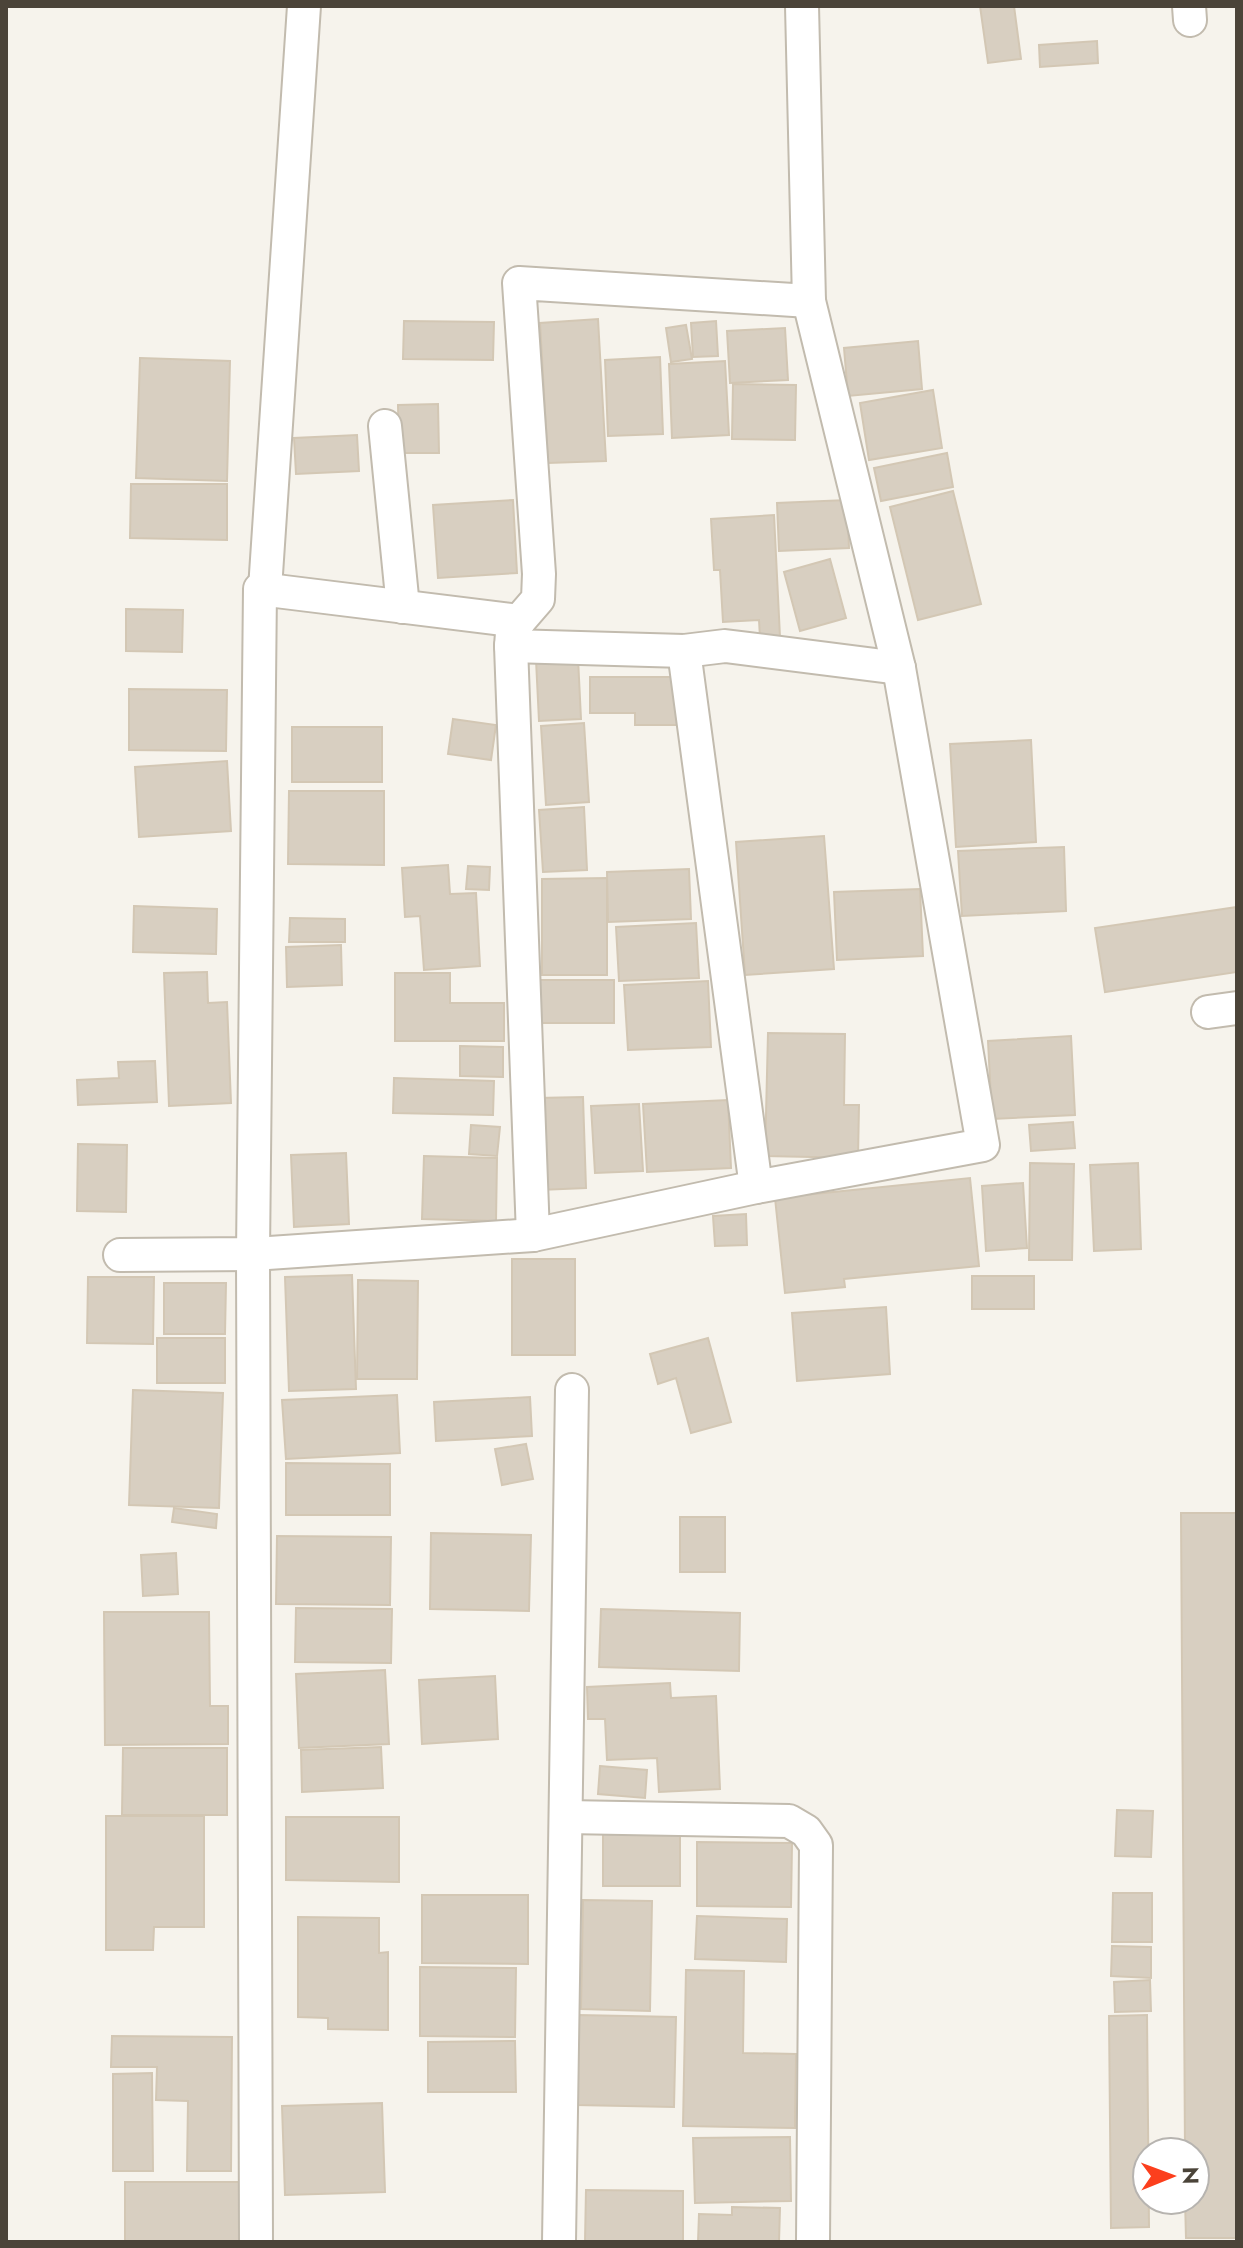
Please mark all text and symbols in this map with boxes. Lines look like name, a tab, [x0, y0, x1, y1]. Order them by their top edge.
north arrow	[1131, 2136, 1211, 2216]
text: N	[1175, 2167, 1207, 2185]

